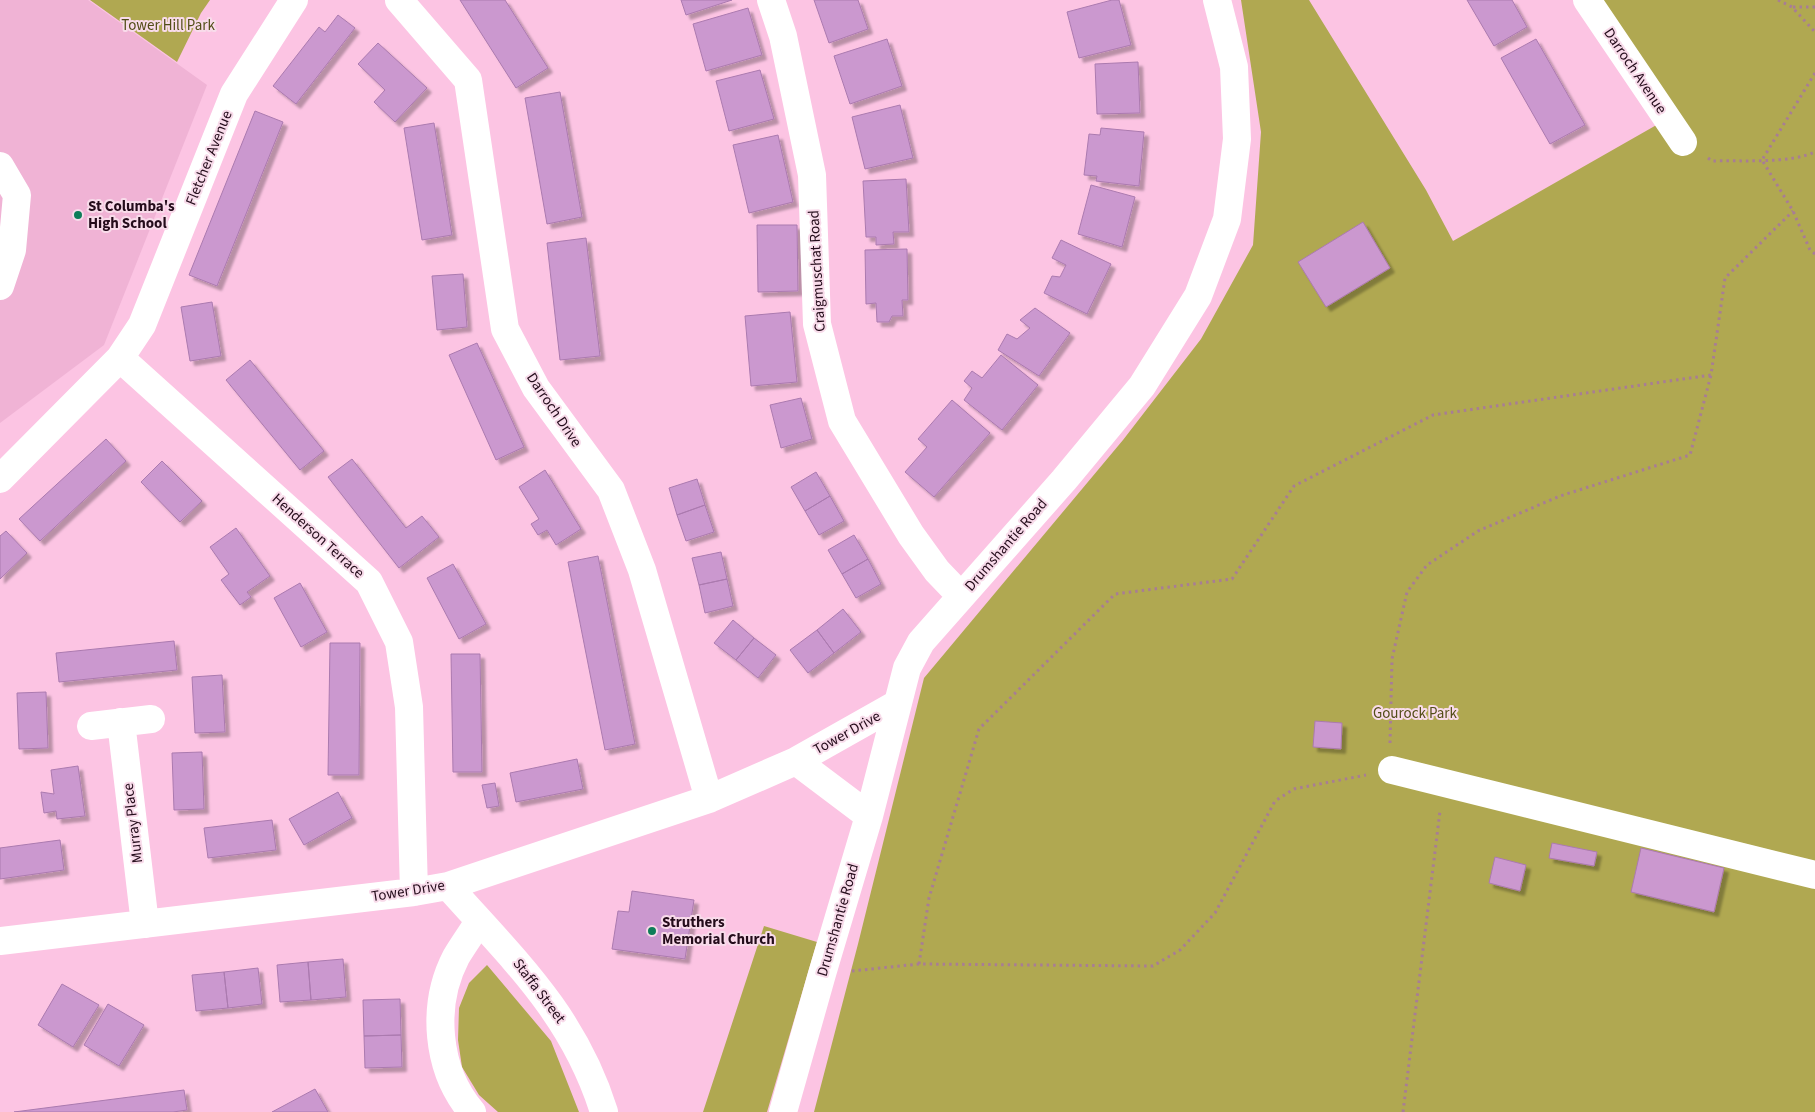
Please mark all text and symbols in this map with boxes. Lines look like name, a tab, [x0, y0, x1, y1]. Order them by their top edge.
park label: Tower Hill Park	[121, 15, 215, 36]
street label: Darroch Avenue	[1599, 24, 1671, 118]
street label: Fletcher Avenue	[180, 108, 238, 208]
place label: St Columba's High School	[88, 196, 175, 234]
marker: St Columba's High School	[72, 209, 84, 221]
street label: Craigmuschat Road	[803, 210, 831, 332]
street label: Darroch Drive	[521, 369, 587, 451]
street label: Henderson Terrace	[267, 489, 369, 583]
street label: Drumshantie Road	[960, 494, 1052, 596]
park label: Gourock Park	[1373, 703, 1458, 724]
street label: Tower Drive	[810, 706, 884, 760]
street label: Murray Place	[118, 782, 148, 864]
street label: Drumshantie Road	[812, 861, 864, 979]
street label: Tower Drive	[370, 875, 446, 907]
place label: Struthers Memorial Church	[662, 912, 775, 950]
marker: Struthers Memorial Church	[646, 925, 658, 937]
street label: Staffa Street	[508, 954, 570, 1028]

